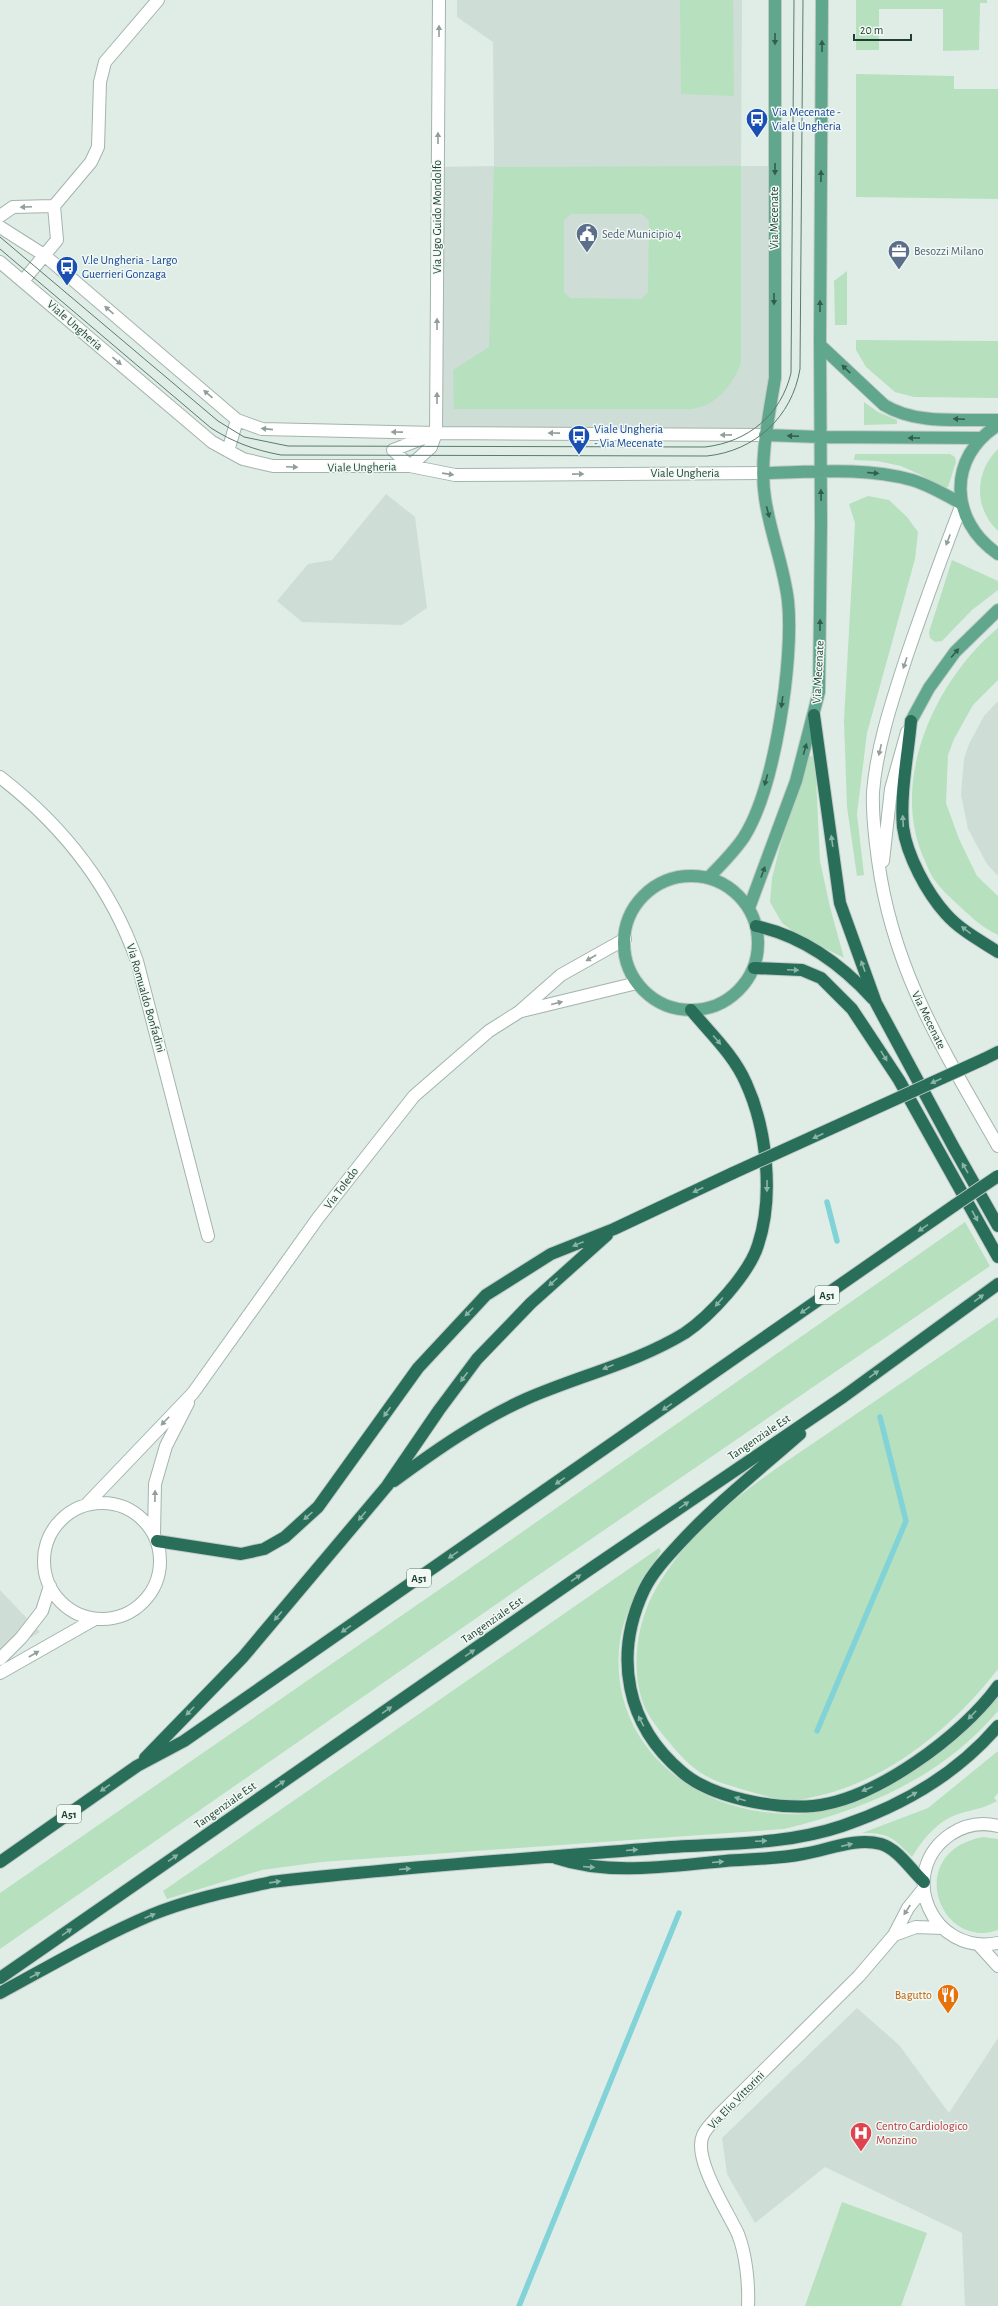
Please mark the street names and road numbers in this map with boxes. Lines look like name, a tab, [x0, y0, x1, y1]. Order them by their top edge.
street label: Via Ugo Guido Mondolfo	[431, 160, 443, 274]
street label: Via Mecenate	[768, 186, 780, 250]
street label: Viale Ungheria	[45, 298, 105, 352]
street label: Viale Ungheria	[327, 460, 397, 474]
street label: Viale Ungheria	[650, 467, 720, 479]
street label: Via Mecenate	[810, 640, 826, 704]
street label: Via Romualdo Bonfadini	[125, 942, 167, 1054]
street label: Via Mecenate	[910, 989, 948, 1051]
street label: Via Toledo	[322, 1165, 361, 1211]
road number: A51	[815, 1286, 839, 1304]
street label: Tangenziale Est	[726, 1412, 792, 1462]
road number: A51	[407, 1569, 431, 1587]
street label: Tangenziale Est	[459, 1594, 525, 1646]
street label: Tangenziale Est	[192, 1779, 258, 1831]
road number: A51	[57, 1805, 81, 1823]
street label: Via Elio Vittorini	[705, 2069, 767, 2131]

